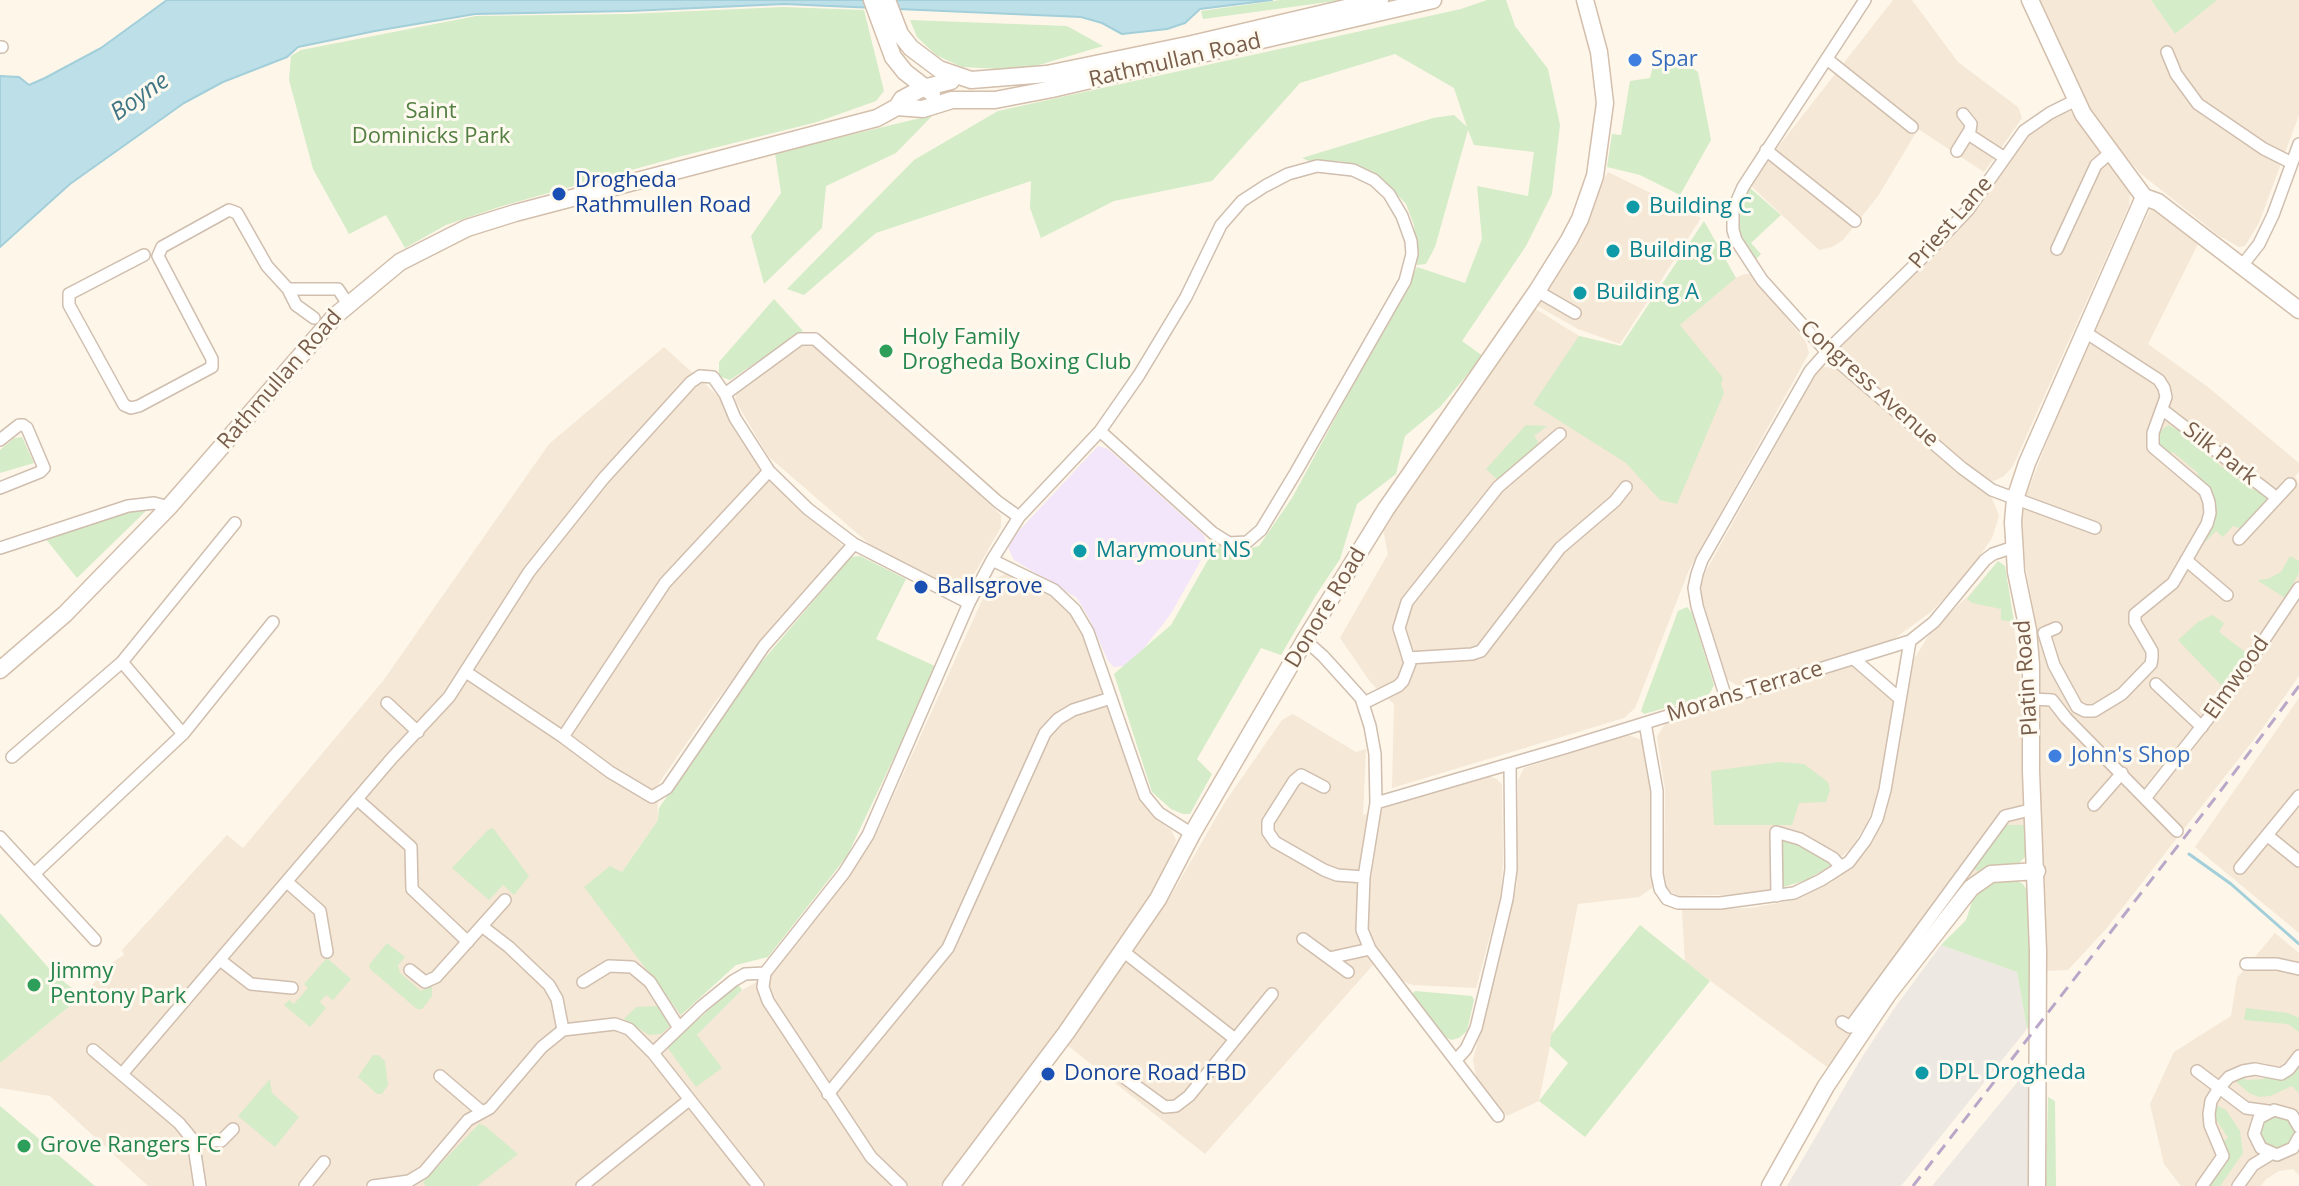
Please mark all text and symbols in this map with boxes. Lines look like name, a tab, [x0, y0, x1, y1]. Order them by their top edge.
street label: Rathmullan Road	[1086, 28, 1264, 94]
place label: Spar	[1651, 47, 1698, 73]
marker: Spar	[1626, 51, 1644, 69]
water label: Boyne	[105, 67, 175, 127]
park label: Saint Dominicks Park	[352, 99, 510, 150]
place label: Drogheda Rathmullen Road	[575, 168, 751, 220]
street label: Priest Lane	[1904, 171, 1998, 275]
marker: Drogheda Rathmullen Road	[550, 185, 568, 203]
place label: Building C	[1649, 194, 1752, 220]
marker: Building C	[1624, 198, 1642, 216]
place label: Building B	[1629, 238, 1732, 264]
marker: Building B	[1604, 242, 1622, 260]
place label: Building A	[1596, 280, 1699, 306]
marker: Building A	[1571, 284, 1589, 302]
street label: Rathmullan Road	[212, 305, 348, 455]
street label: Congress Avenue	[1794, 315, 1944, 453]
place label: Holy Family Drogheda Boxing Club	[902, 325, 1131, 376]
marker: Holy Family Drogheda Boxing Club	[877, 342, 895, 360]
street label: Silk Park	[2178, 417, 2262, 491]
place label: Marymount NS	[1096, 538, 1251, 564]
marker: Marymount NS	[1071, 542, 1089, 560]
street label: Donore Road	[1280, 543, 1372, 673]
place label: Ballsgrove	[937, 574, 1043, 600]
marker: Ballsgrove	[912, 578, 930, 596]
street label: Platin Road	[2010, 619, 2044, 737]
street label: Elmwood	[2199, 631, 2275, 725]
street label: Morans Terrace	[1664, 656, 1826, 728]
place label: John's Shop	[2071, 743, 2190, 769]
marker: John's Shop	[2046, 747, 2064, 765]
place label: Jimmy Pentony Park	[50, 959, 186, 1010]
marker: Jimmy Pentony Park	[25, 976, 43, 994]
place label: DPL Drogheda	[1938, 1060, 2086, 1086]
place label: Donore Road FBD	[1064, 1061, 1247, 1087]
marker: DPL Drogheda	[1913, 1064, 1931, 1082]
marker: Donore Road FBD	[1039, 1065, 1057, 1083]
place label: Grove Rangers FC	[40, 1133, 221, 1159]
marker: Grove Rangers FC	[15, 1137, 33, 1155]

